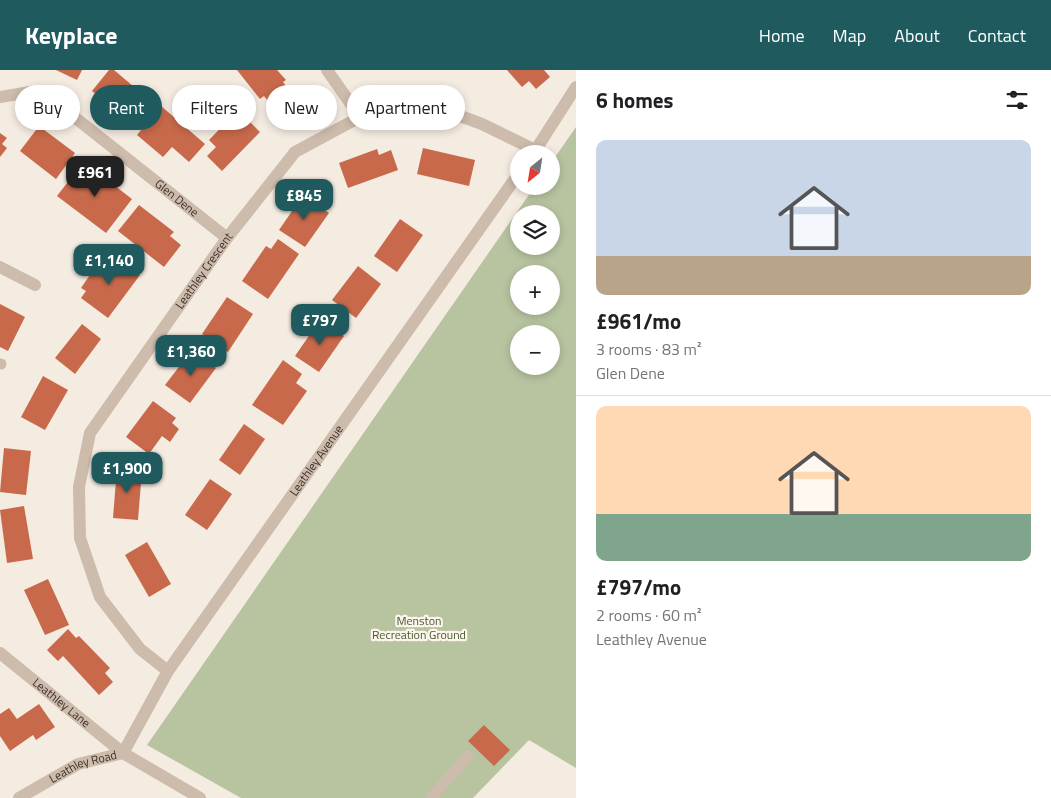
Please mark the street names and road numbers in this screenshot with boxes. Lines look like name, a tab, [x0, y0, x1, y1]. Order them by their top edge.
street label: Glen Dene	[151, 174, 203, 221]
street label: Leathley Crescent	[170, 227, 238, 313]
street label: Leathley Avenue	[284, 421, 348, 500]
street label: Leathley Lane	[28, 673, 95, 732]
street label: Leathley Road	[45, 745, 119, 788]

